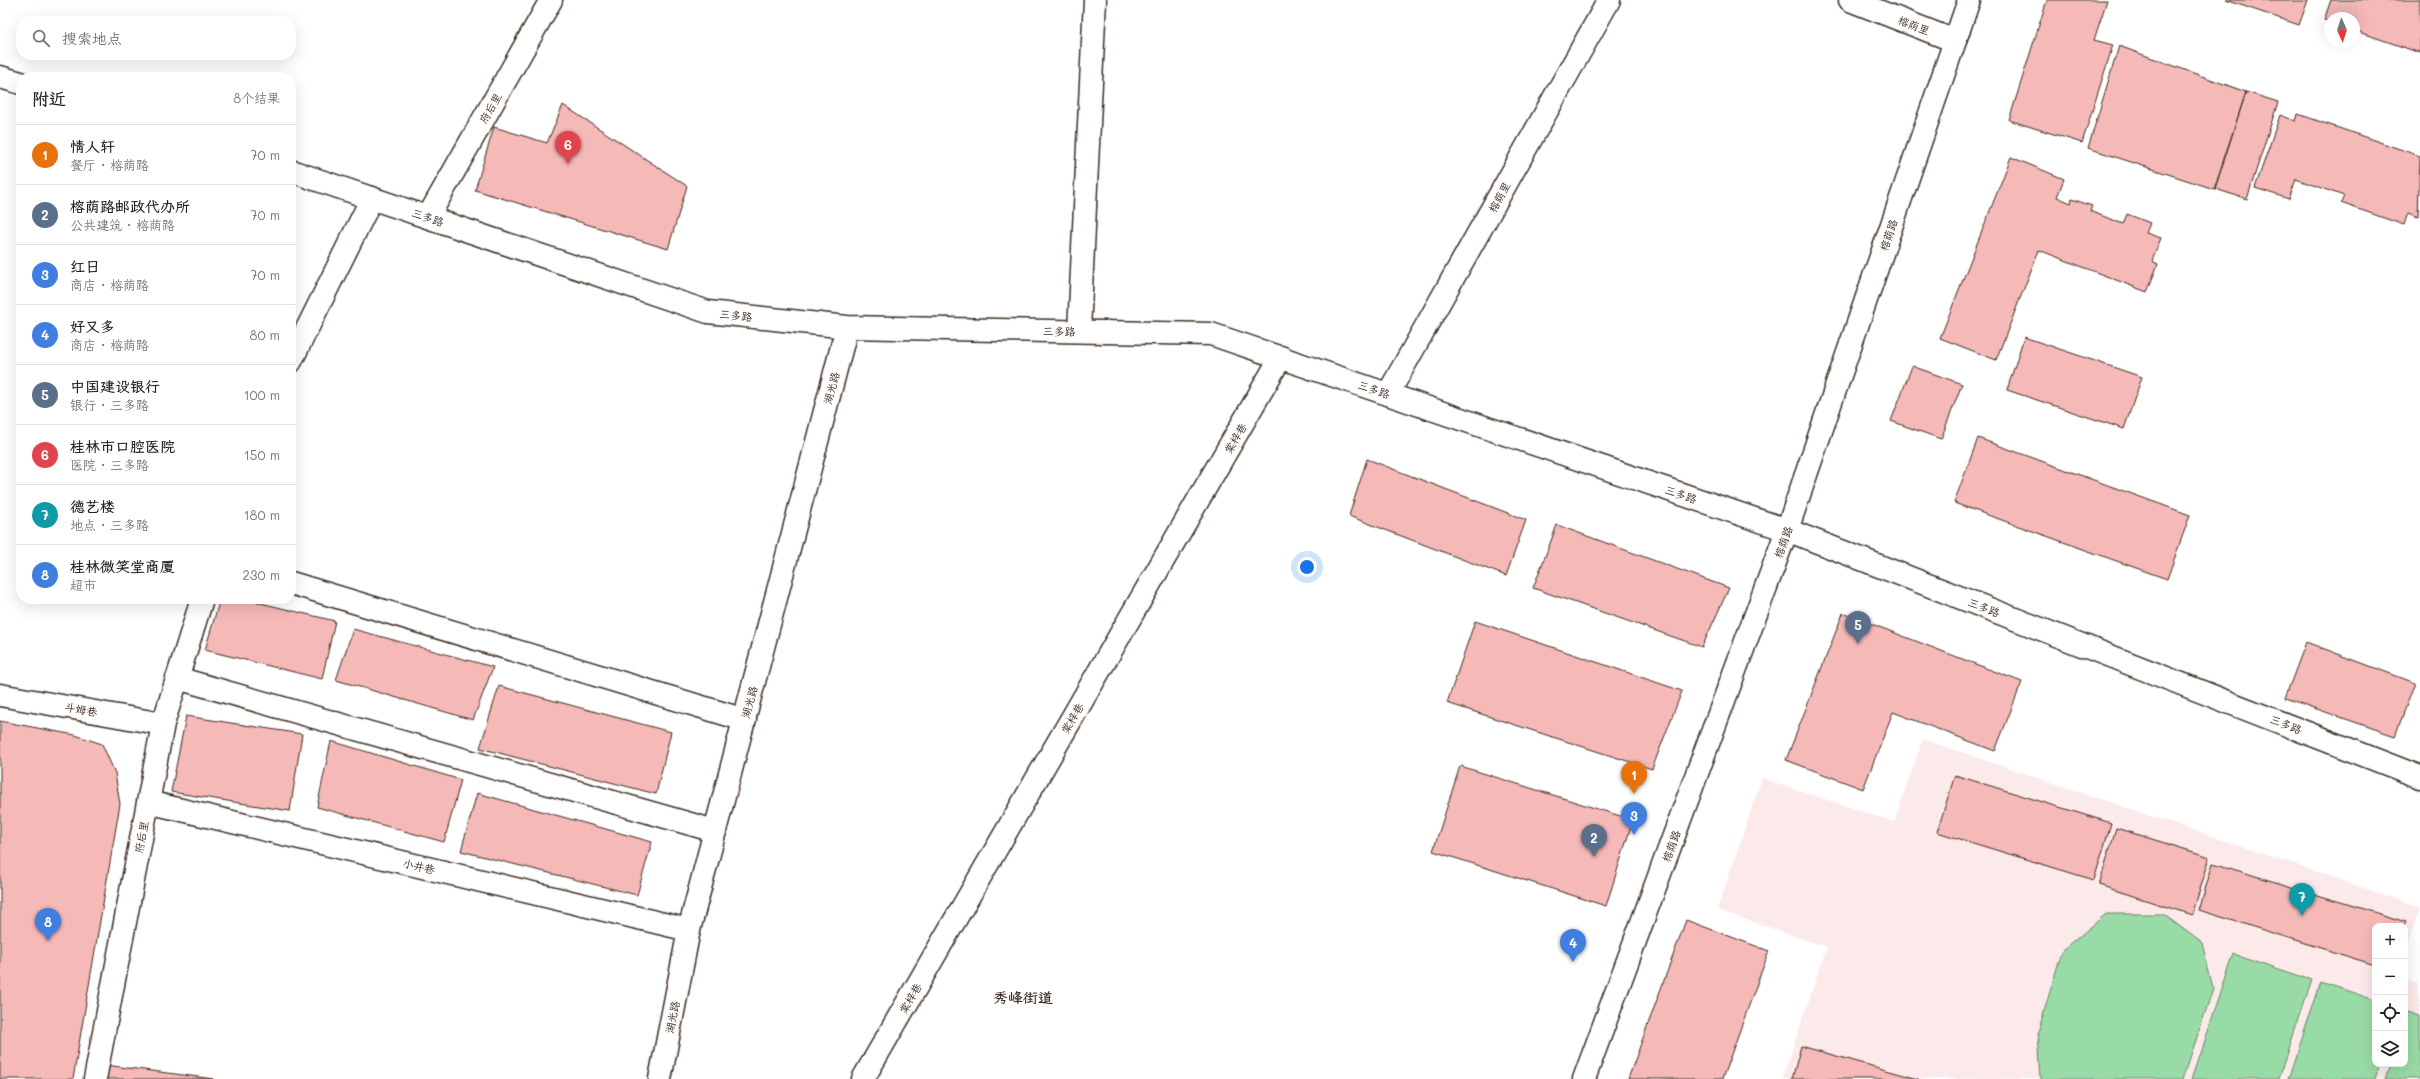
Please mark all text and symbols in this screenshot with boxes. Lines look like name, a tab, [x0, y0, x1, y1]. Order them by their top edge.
street label: 榕荫里	[1896, 12, 1932, 38]
north arrow	[2324, 12, 2360, 48]
search box	[16, 16, 296, 60]
icon: search	[30, 27, 52, 49]
text: 搜索地点	[62, 28, 122, 48]
text: 附近	[32, 87, 66, 109]
text: 8个结果	[233, 89, 280, 106]
street label: 府后里	[475, 90, 505, 126]
pin: 6	[555, 131, 581, 164]
text: 情人轩	[70, 136, 115, 156]
text: 1	[42, 146, 48, 163]
text: 70 m	[250, 146, 280, 163]
text: 餐厅 · 榕荫路	[70, 156, 149, 173]
street label: 榕荫里	[1484, 179, 1514, 215]
text: 榕荫路邮政代办所	[70, 196, 190, 216]
street label: 三多路	[410, 205, 446, 229]
text: 2	[41, 206, 49, 223]
text: 70 m	[250, 206, 280, 223]
text: 公共建筑 · 榕荫路	[70, 216, 175, 233]
street label: 榕荫路	[1876, 217, 1900, 253]
text: 红日	[70, 256, 100, 276]
text: 3	[41, 266, 49, 283]
text: 70 m	[250, 266, 280, 283]
text: 商店 · 榕荫路	[70, 276, 149, 293]
street label: 三多路	[719, 306, 753, 324]
text: 好又多	[70, 316, 115, 336]
street label: 三多路	[1042, 323, 1076, 339]
text: 4	[41, 326, 49, 343]
text: 80 m	[250, 326, 280, 343]
text: 商店 · 榕荫路	[70, 336, 149, 353]
street label: 湖光路	[819, 370, 843, 406]
text: 中国建设银行	[70, 376, 160, 396]
street label: 三多路	[1356, 377, 1392, 401]
text: 5	[41, 386, 49, 403]
text: 100 m	[244, 386, 280, 403]
text: 银行 · 三多路	[70, 396, 149, 413]
street label: 棠梓巷	[1220, 420, 1250, 456]
text: 桂林市口腔医院	[70, 436, 175, 456]
text: 6	[41, 446, 49, 463]
text: 150 m	[244, 446, 280, 463]
text: 医院 · 三多路	[70, 456, 149, 473]
street label: 三多路	[1663, 482, 1699, 506]
text: 德艺楼	[70, 496, 115, 516]
text: 7	[41, 506, 49, 523]
text: 180 m	[244, 506, 280, 523]
text: 地点 · 三多路	[70, 516, 149, 533]
street label: 榕荫路	[1770, 524, 1796, 560]
text: 桂林微笑堂商厦	[70, 556, 175, 576]
your location	[1297, 557, 1317, 577]
text: 8	[41, 566, 49, 583]
text: 230 m	[243, 566, 280, 583]
text: 超市	[70, 576, 96, 593]
street label: 三多路	[1966, 594, 2002, 620]
pin: 5	[1845, 611, 1871, 644]
street label: 湖光路	[737, 684, 761, 720]
street label: 斗姆巷	[63, 699, 99, 719]
street label: 棠梓巷	[1057, 700, 1087, 736]
street label: 三多路	[2268, 711, 2304, 737]
pin: 1	[1621, 761, 1647, 794]
pin: 3	[1621, 802, 1647, 835]
street label: 府后里	[130, 819, 152, 855]
pin: 2	[1581, 824, 1607, 857]
street label: 榕荫路	[1658, 828, 1684, 864]
street label: 小井巷	[401, 855, 437, 877]
pin: 7	[2289, 883, 2315, 916]
pin: 8	[35, 908, 61, 941]
map controls	[2372, 923, 2408, 1067]
button: +	[2372, 923, 2408, 959]
pin: 4	[1560, 929, 1586, 962]
button: −	[2372, 959, 2408, 995]
street label: 棠梓巷	[895, 980, 925, 1016]
district label: 秀峰街道	[993, 987, 1053, 1007]
button: locate	[2372, 995, 2408, 1031]
street label: 湖光路	[661, 999, 683, 1035]
button: layers	[2372, 1031, 2408, 1067]

